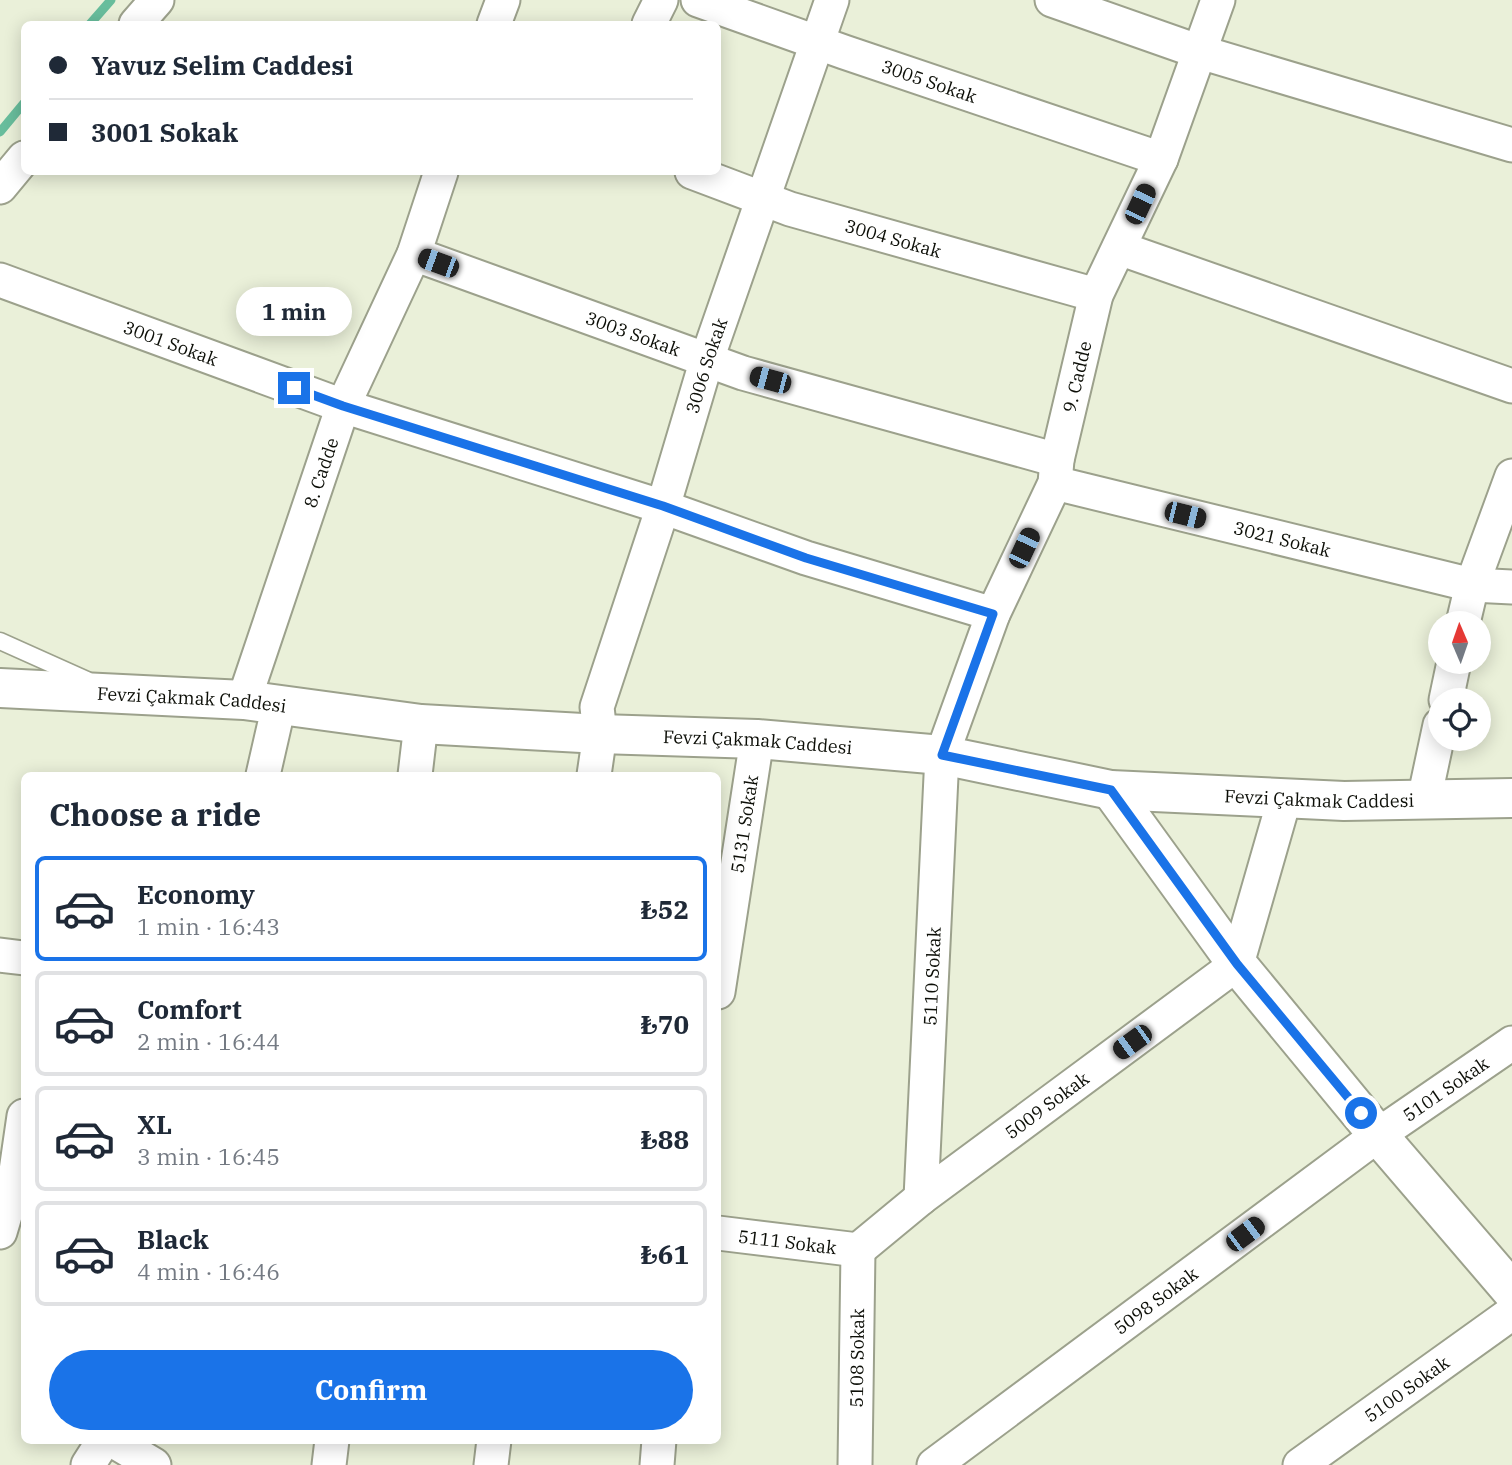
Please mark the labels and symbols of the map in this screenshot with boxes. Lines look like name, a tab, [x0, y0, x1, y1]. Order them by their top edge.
street label: 3005 Sokak	[879, 54, 980, 108]
car	[1122, 181, 1159, 227]
street label: 3004 Sokak	[842, 214, 945, 263]
car	[415, 246, 462, 280]
callout: 1 min	[236, 286, 352, 336]
street label: 3003 Sokak	[583, 306, 684, 361]
street label: 3006 Sokak	[680, 314, 732, 416]
street label: 3001 Sokak	[120, 315, 222, 371]
street label: 9. Cadde	[1057, 339, 1096, 415]
car	[747, 364, 794, 396]
route end	[278, 372, 310, 404]
street label: 8. Cadde	[298, 434, 343, 511]
car	[1163, 500, 1208, 530]
street label: 3021 Sokak	[1231, 516, 1334, 562]
car	[1006, 525, 1043, 571]
north arrow	[1428, 611, 1491, 674]
street label: Fevzi Çakmak Caddesi	[96, 681, 288, 717]
street label: Fevzi Çakmak Caddesi	[663, 725, 854, 759]
street label: 5131 Sokak	[725, 773, 763, 875]
street label: Fevzi Çakmak Caddesi	[1224, 784, 1415, 813]
street label: 5110 Sokak	[918, 926, 945, 1026]
car	[1109, 1021, 1156, 1063]
street label: 5101 Sokak	[1398, 1051, 1493, 1126]
street label: 5009 Sokak	[1000, 1066, 1094, 1144]
route start	[1345, 1097, 1377, 1129]
car	[1222, 1213, 1269, 1255]
street label: 5111 Sokak	[737, 1224, 839, 1259]
street label: 5098 Sokak	[1109, 1261, 1203, 1339]
street label: 5108 Sokak	[844, 1308, 869, 1408]
street label: 5100 Sokak	[1360, 1350, 1454, 1427]

